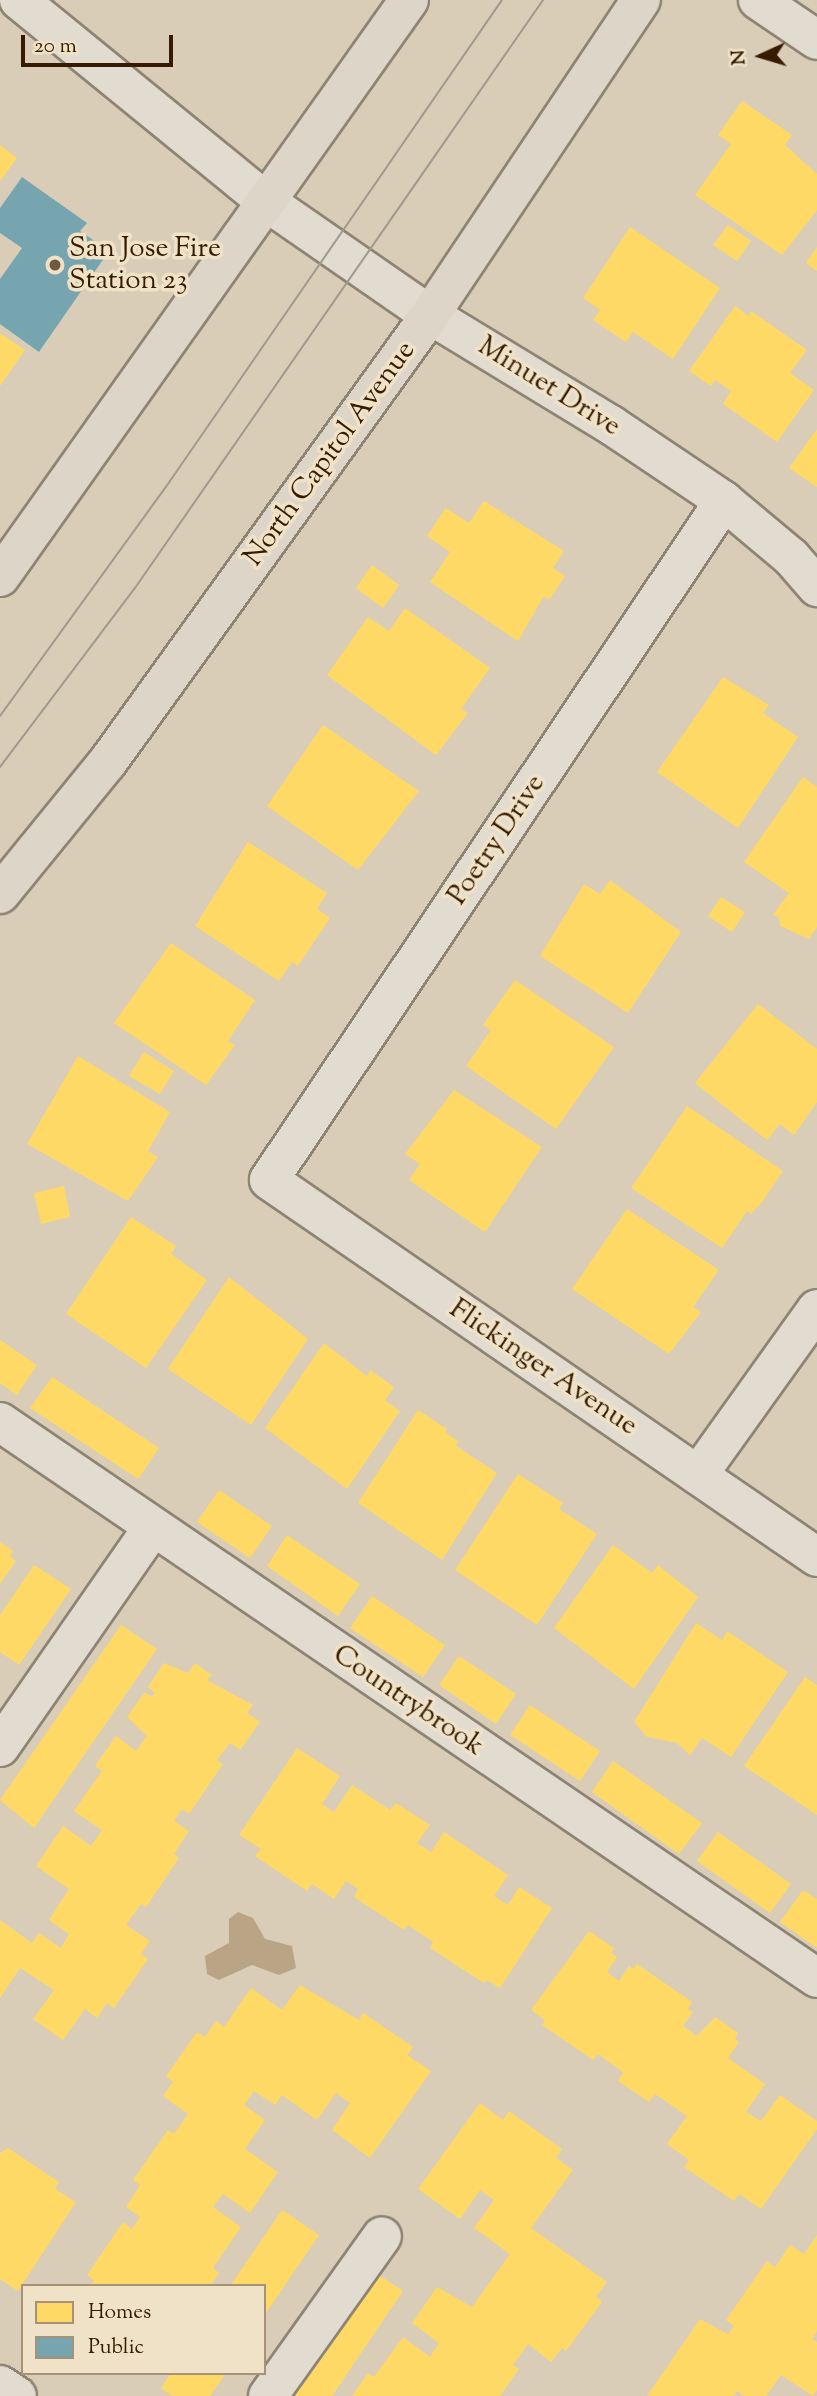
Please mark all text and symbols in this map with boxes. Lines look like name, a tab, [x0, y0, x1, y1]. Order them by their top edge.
scale bar	[24, 21, 177, 65]
north arrow	[726, 21, 796, 91]
text: 20 m	[34, 32, 77, 62]
text: N	[726, 49, 754, 66]
place label: San Jose Fire Station 23	[69, 232, 221, 298]
marker: San Jose Fire Station 23	[47, 257, 63, 273]
street label: Minuet Drive	[471, 330, 627, 444]
street label: North Capitol Avenue	[237, 335, 423, 573]
street label: Poetry Drive	[441, 768, 553, 912]
street label: Flickinger Avenue	[443, 1293, 643, 1443]
street label: Countrybrook	[326, 1638, 490, 1764]
legend	[21, 2284, 266, 2375]
text: Homes	[88, 2298, 151, 2328]
text: Public	[88, 2333, 144, 2363]

